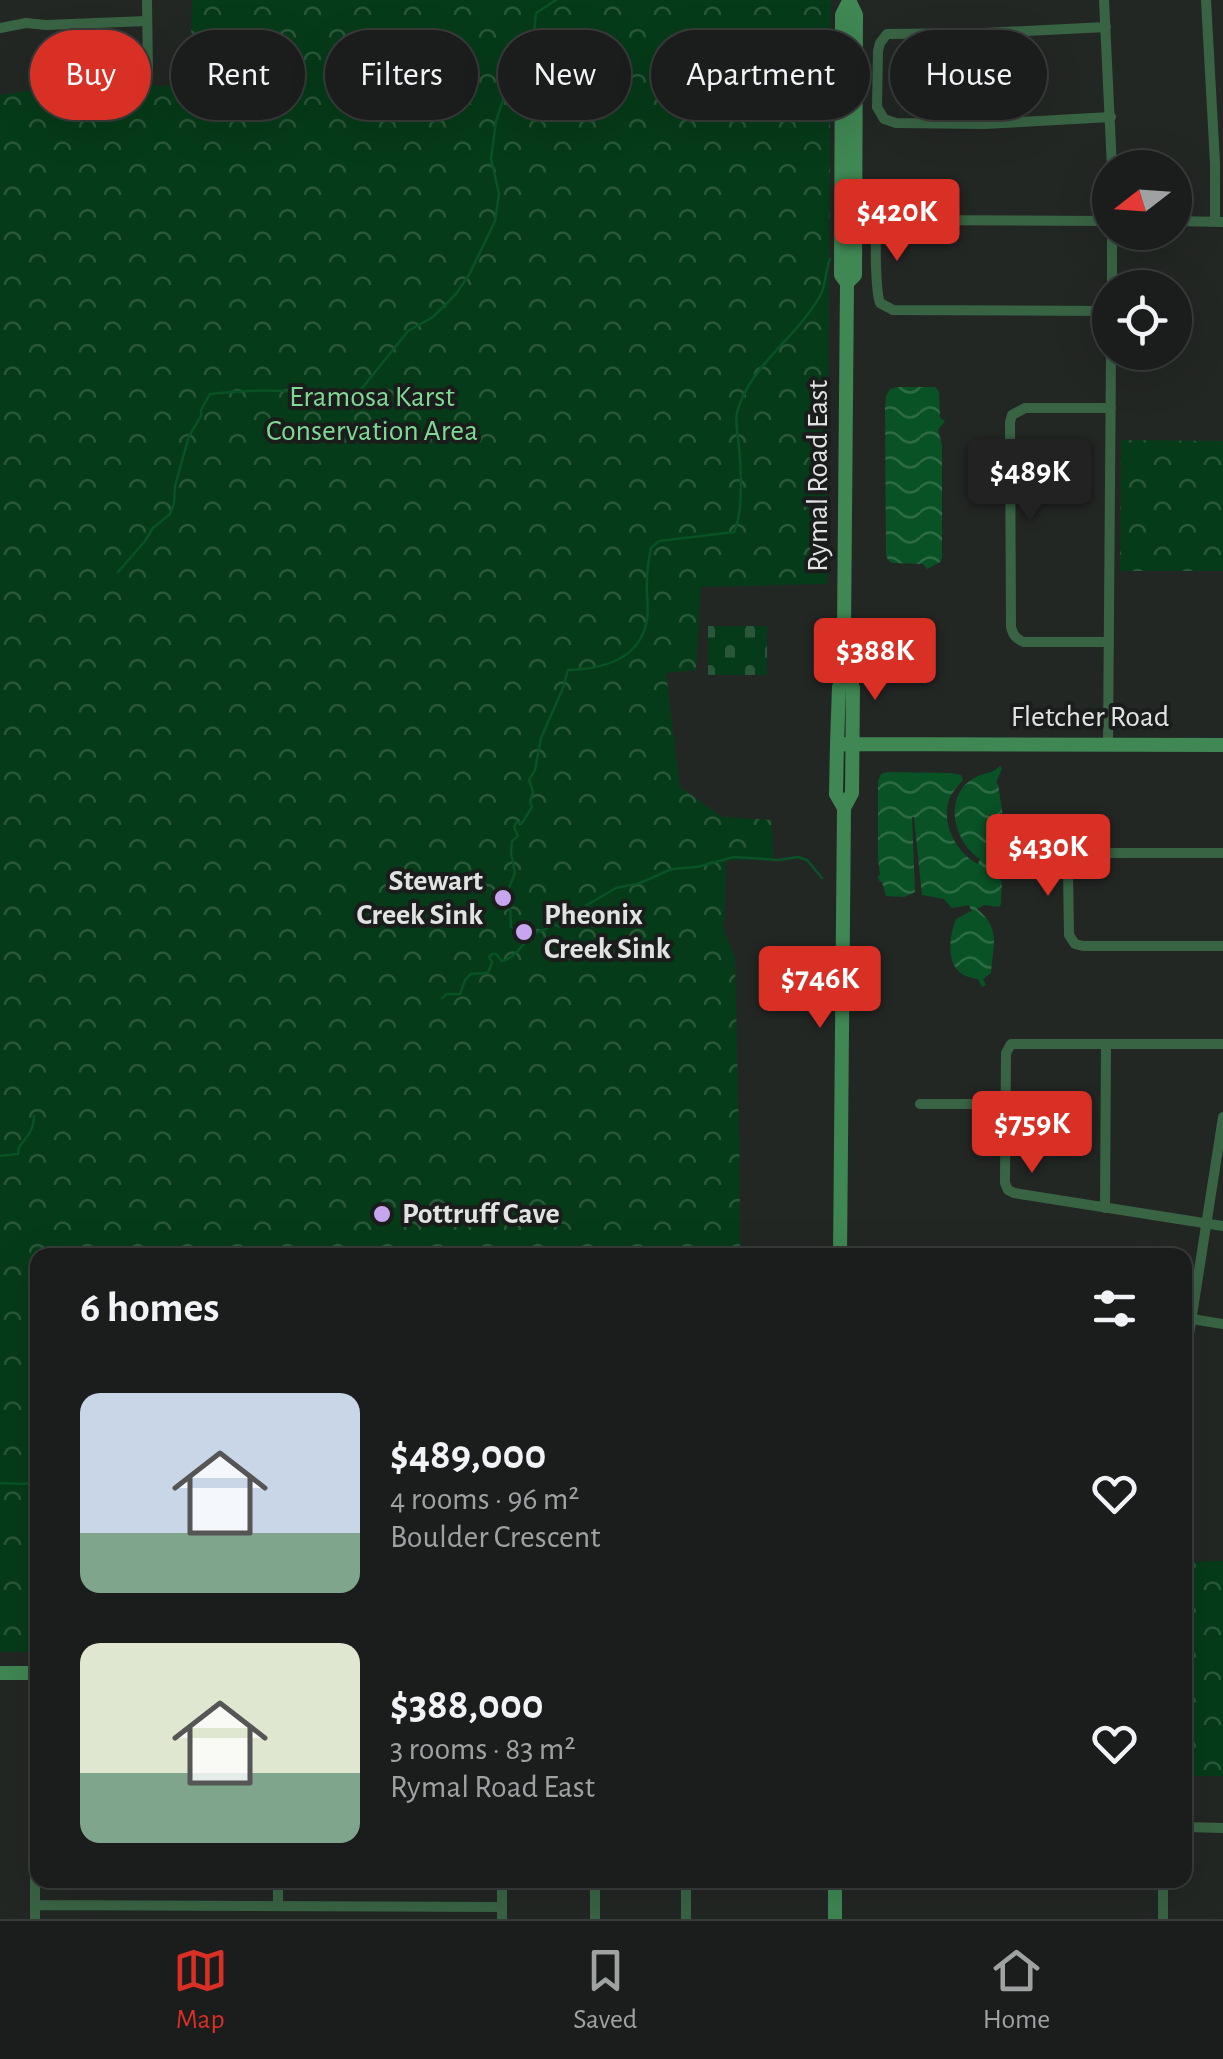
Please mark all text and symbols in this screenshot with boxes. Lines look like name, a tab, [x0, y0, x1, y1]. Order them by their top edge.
chip: Buy	[30, 30, 151, 120]
chip: Rent	[171, 30, 305, 120]
chip: Filters	[325, 30, 478, 120]
chip: New	[498, 30, 631, 120]
chip: Apartment	[651, 30, 870, 120]
chip: House	[890, 30, 1047, 120]
north arrow	[1092, 150, 1192, 250]
map controls	[1092, 150, 1192, 370]
pin: $420K	[827, 179, 967, 264]
text: $420K	[857, 195, 937, 227]
button: locate	[1092, 270, 1192, 370]
street label: Rymal Road East	[803, 380, 833, 572]
park label: Eramosa Karst Conservation Area	[266, 382, 478, 446]
pin: $489K	[960, 439, 1100, 524]
text: $489K	[990, 455, 1070, 487]
pin: $388K	[805, 618, 945, 703]
text: $388K	[836, 634, 914, 666]
street label: Fletcher Road	[1011, 702, 1169, 732]
pin: $430K	[978, 814, 1118, 899]
text: $430K	[1008, 830, 1088, 862]
place label: Stewart Creek Sink	[356, 866, 483, 930]
marker: Stewart Creek Sink	[492, 887, 514, 909]
place label: Pheonix Creek Sink	[544, 900, 671, 964]
marker: Pheonix Creek Sink	[513, 921, 535, 943]
pin: $746K	[750, 946, 890, 1031]
text: $746K	[781, 962, 859, 994]
pin: $759K	[962, 1091, 1102, 1176]
text: $759K	[994, 1107, 1070, 1139]
place label: Pottruff Cave	[402, 1199, 560, 1229]
marker: Pottruff Cave	[371, 1203, 393, 1225]
icon: filters	[1087, 1281, 1142, 1336]
text: 6 homes	[80, 1287, 219, 1329]
icon: home	[160, 1433, 280, 1553]
text: $489,000	[390, 1434, 546, 1476]
icon: heart	[1087, 1466, 1142, 1521]
text: 4 rooms · 96 m²	[390, 1483, 580, 1515]
text: Boulder Crescent	[390, 1521, 600, 1553]
icon: home	[160, 1683, 280, 1803]
text: $388,000	[390, 1684, 544, 1726]
icon: heart	[1087, 1716, 1142, 1771]
text: 3 rooms · 83 m²	[390, 1733, 576, 1765]
text: Rymal Road East	[390, 1771, 595, 1803]
tab: Map	[173, 1943, 228, 2037]
tab: Saved	[573, 1943, 637, 2037]
tab: Home	[983, 1943, 1050, 2037]

